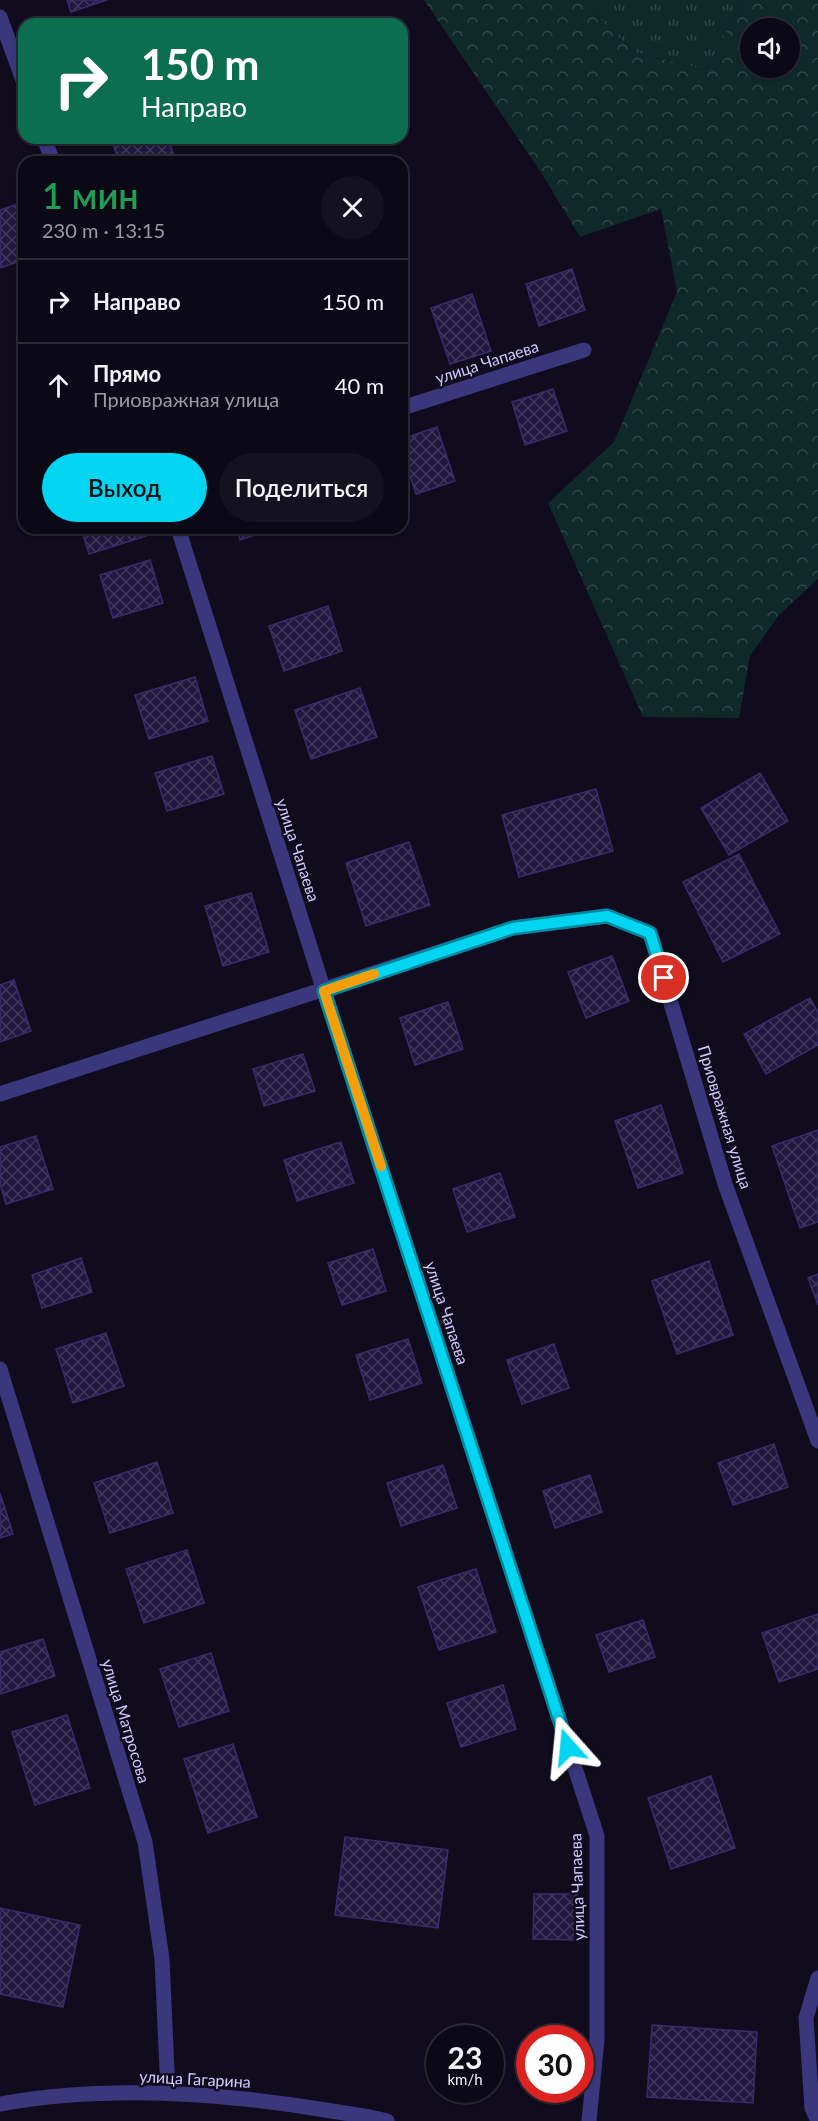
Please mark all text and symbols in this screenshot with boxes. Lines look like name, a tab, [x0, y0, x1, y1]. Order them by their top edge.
map controls	[740, 18, 800, 78]
button: sound	[740, 18, 800, 78]
text: 150 m	[141, 39, 259, 89]
icon: right	[42, 42, 120, 120]
text: Направо	[141, 90, 247, 123]
text: 1 мин	[42, 173, 139, 217]
button: close	[321, 176, 384, 239]
text: 230 m · 13:15	[42, 218, 165, 242]
icon: right	[42, 285, 75, 318]
text: Направо	[93, 288, 181, 315]
text: 150 m	[322, 288, 384, 315]
street label: улица Чапаева	[433, 336, 541, 387]
text: Прямо	[93, 360, 161, 387]
icon: ahead	[42, 369, 75, 402]
text: 40 m	[335, 372, 384, 399]
text: Приовражная улица	[93, 387, 279, 411]
button: Выход	[42, 453, 207, 522]
button: Поделиться	[219, 453, 384, 522]
street label: улица Чапаева	[273, 796, 324, 904]
pin	[638, 952, 689, 1003]
icon: arrive	[647, 961, 680, 994]
street label: Приовражная улица	[695, 1043, 756, 1191]
street label: улица Чапаева	[422, 1259, 473, 1367]
street label: улица Матросова	[99, 1657, 154, 1785]
position arrow	[536, 1715, 600, 1779]
street label: улица Чапаева	[565, 1833, 588, 1941]
speed limit sign: 30	[516, 2025, 594, 2103]
text: 23	[448, 2039, 482, 2075]
street label: улица Гагарина	[139, 2066, 251, 2091]
text: km/h	[447, 2070, 483, 2088]

